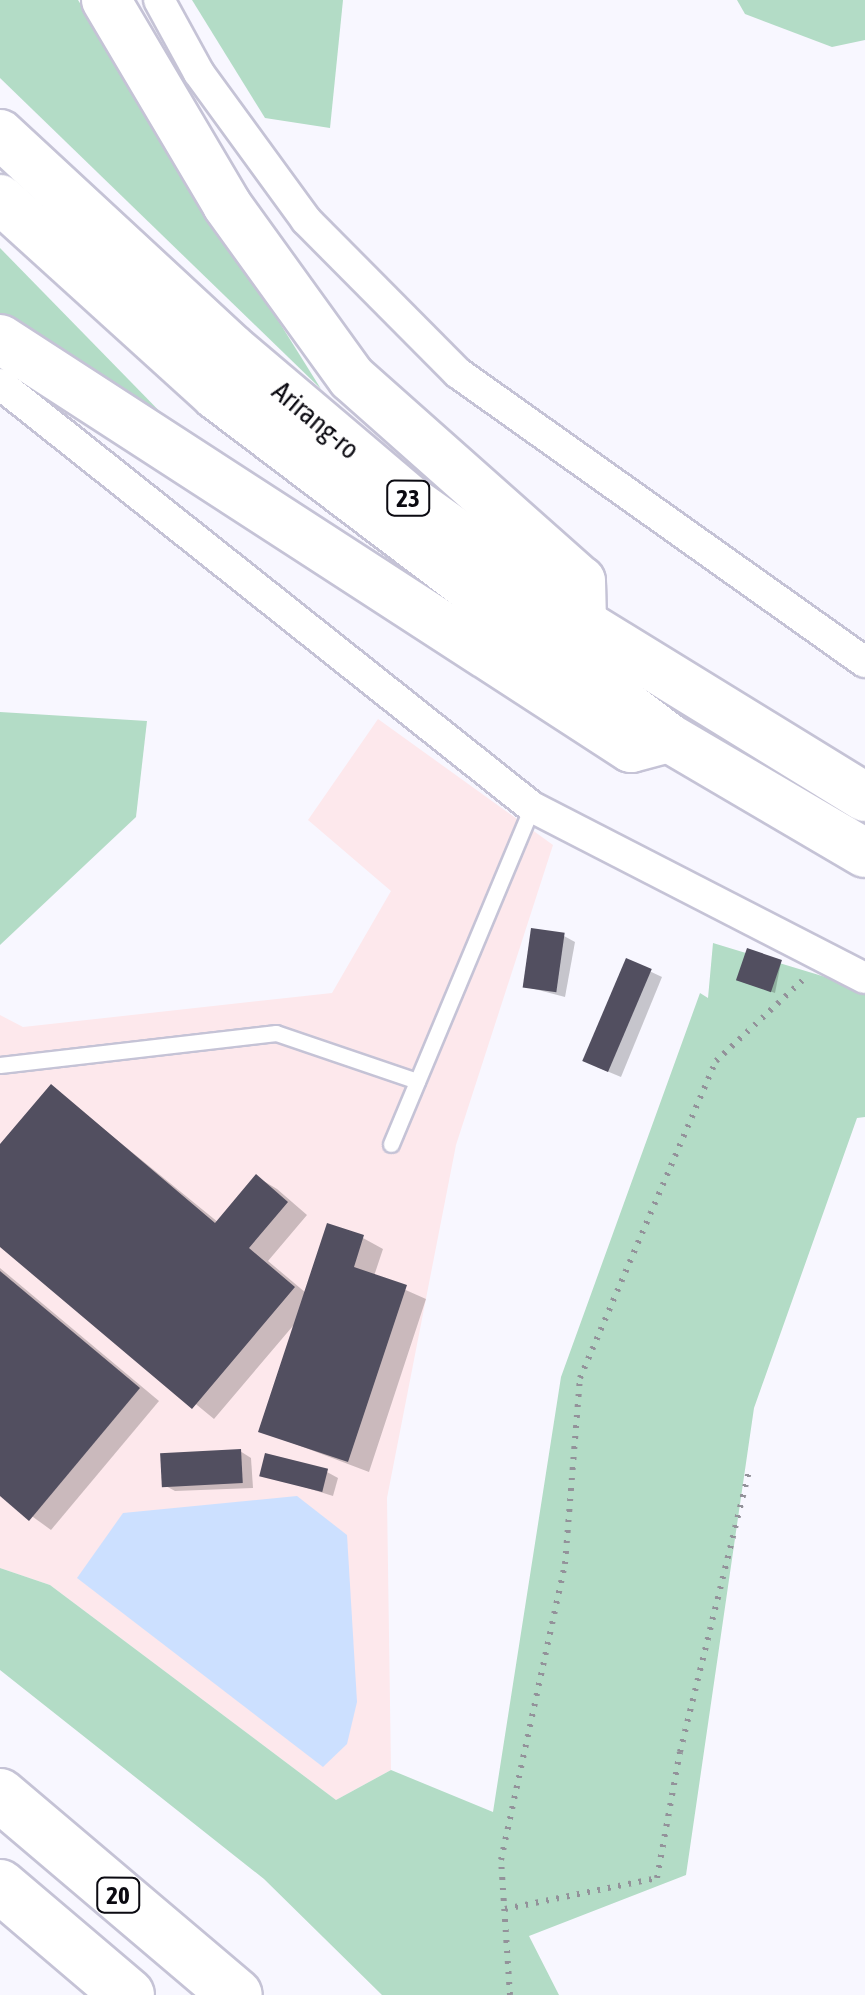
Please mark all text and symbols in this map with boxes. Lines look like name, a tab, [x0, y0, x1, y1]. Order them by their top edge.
street label: Arirang-ro	[266, 374, 366, 466]
road number: 23	[386, 478, 430, 518]
road number: 20	[96, 1875, 140, 1915]

